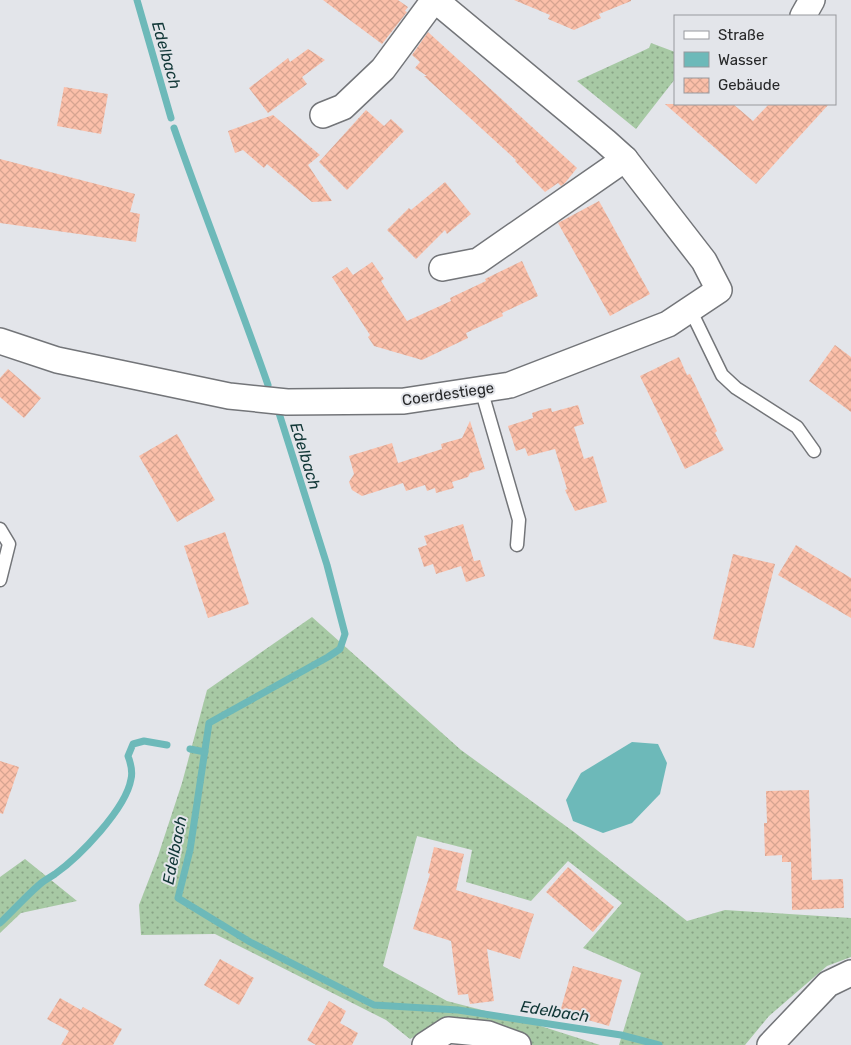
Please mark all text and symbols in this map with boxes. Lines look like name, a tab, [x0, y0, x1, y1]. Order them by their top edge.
legend	[674, 15, 836, 105]
water label: Edelbach	[148, 19, 185, 91]
text: Straße	[718, 26, 764, 44]
text: Wasser	[718, 51, 768, 69]
text: Gebäude	[718, 76, 780, 94]
street label: Coerdestiege	[401, 379, 495, 409]
water label: Edelbach	[286, 420, 325, 492]
water label: Edelbach	[159, 814, 190, 886]
water label: Edelbach	[519, 997, 591, 1026]

